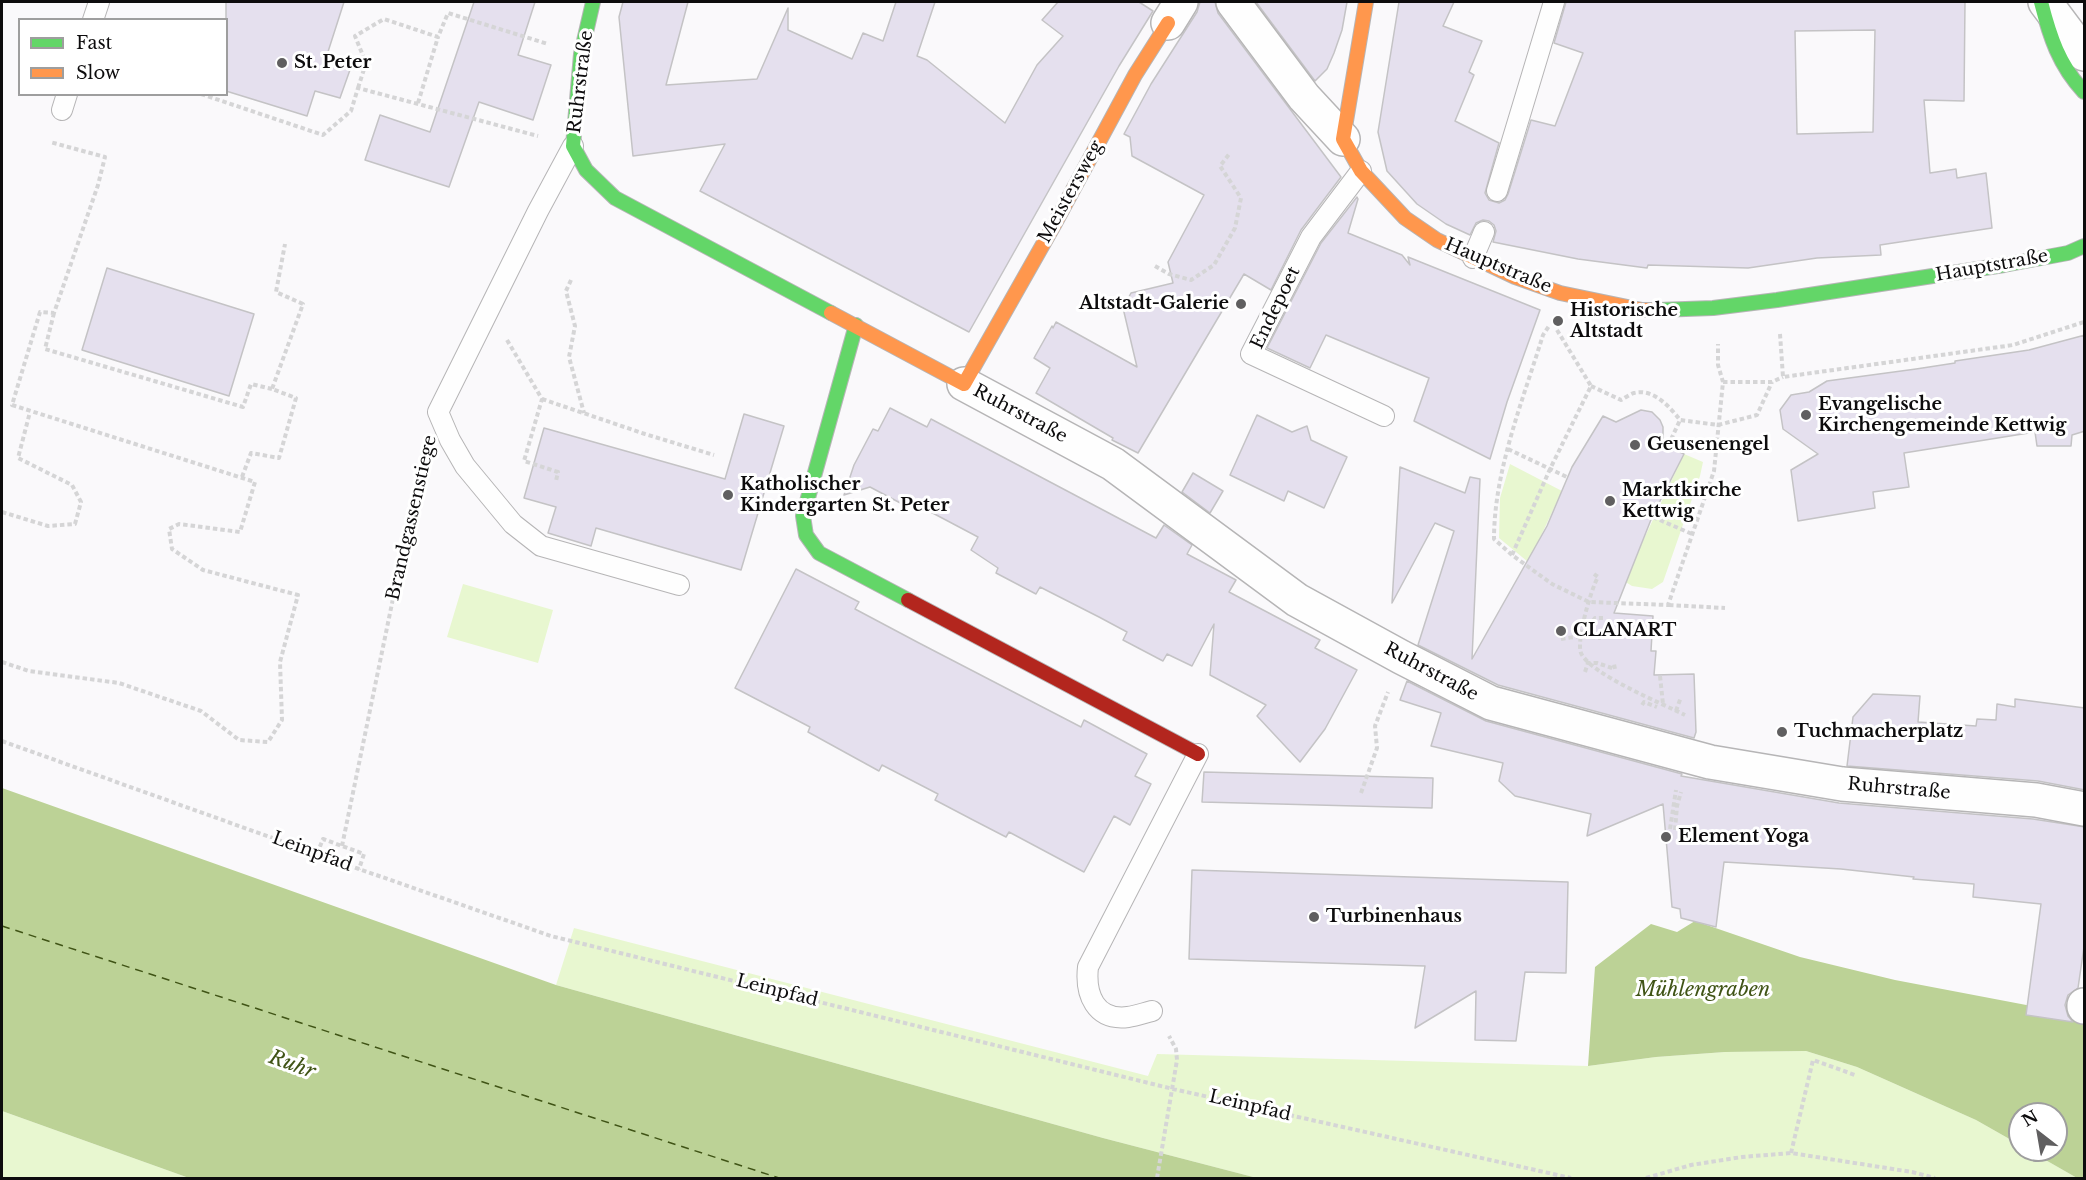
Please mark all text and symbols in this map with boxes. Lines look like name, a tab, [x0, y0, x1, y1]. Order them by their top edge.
legend	[18, 18, 228, 96]
street label: Ruhrstraße	[564, 29, 598, 135]
text: Fast	[76, 32, 112, 54]
place label: St. Peter	[294, 52, 372, 74]
marker: St. Peter	[275, 56, 289, 70]
text: Slow	[76, 62, 120, 84]
street label: Meistersweg	[1034, 137, 1108, 247]
street label: Hauptstraße	[1441, 234, 1555, 298]
street label: Hauptstraße	[1934, 245, 2050, 287]
street label: Endepoet	[1247, 263, 1305, 353]
place label: Altstadt-Galerie	[1079, 293, 1229, 315]
marker: Altstadt-Galerie	[1234, 297, 1248, 311]
place label: Historische Altstadt	[1570, 300, 1678, 342]
marker: Historische Altstadt	[1551, 314, 1565, 328]
street label: Ruhrstraße	[969, 380, 1071, 448]
place label: Evangelische Kirchengemeinde Kettwig	[1818, 394, 2066, 436]
marker: Evangelische Kirchengemeinde Kettwig	[1799, 408, 1813, 422]
street label: Brandgassenstiege	[382, 433, 442, 603]
place label: Geusenengel	[1647, 434, 1769, 456]
marker: Geusenengel	[1628, 438, 1642, 452]
place label: Katholischer Kindergarten St. Peter	[740, 474, 949, 516]
place label: Marktkirche Kettwig	[1622, 480, 1742, 522]
marker: Katholischer Kindergarten St. Peter	[721, 488, 735, 502]
marker: Marktkirche Kettwig	[1603, 494, 1617, 508]
place label: CLANART	[1573, 620, 1676, 642]
marker: CLANART	[1554, 624, 1568, 638]
street label: Ruhrstraße	[1380, 638, 1482, 706]
place label: Tuchmacherplatz	[1794, 721, 1963, 743]
marker: Tuchmacherplatz	[1775, 725, 1789, 739]
street label: Ruhrstraße	[1847, 774, 1951, 804]
place label: Element Yoga	[1678, 826, 1809, 848]
street label: Leinpfad	[269, 828, 355, 876]
marker: Element Yoga	[1659, 830, 1673, 844]
place label: Turbinenhaus	[1326, 906, 1462, 928]
marker: Turbinenhaus	[1307, 910, 1321, 924]
street label: Leinpfad	[734, 970, 820, 1012]
water label: Mühlengraben	[1636, 978, 1770, 1002]
water label: Ruhr	[266, 1046, 318, 1084]
street label: Leinpfad	[1207, 1086, 1293, 1126]
north arrow	[2008, 1102, 2068, 1162]
text: N	[2018, 1106, 2041, 1131]

